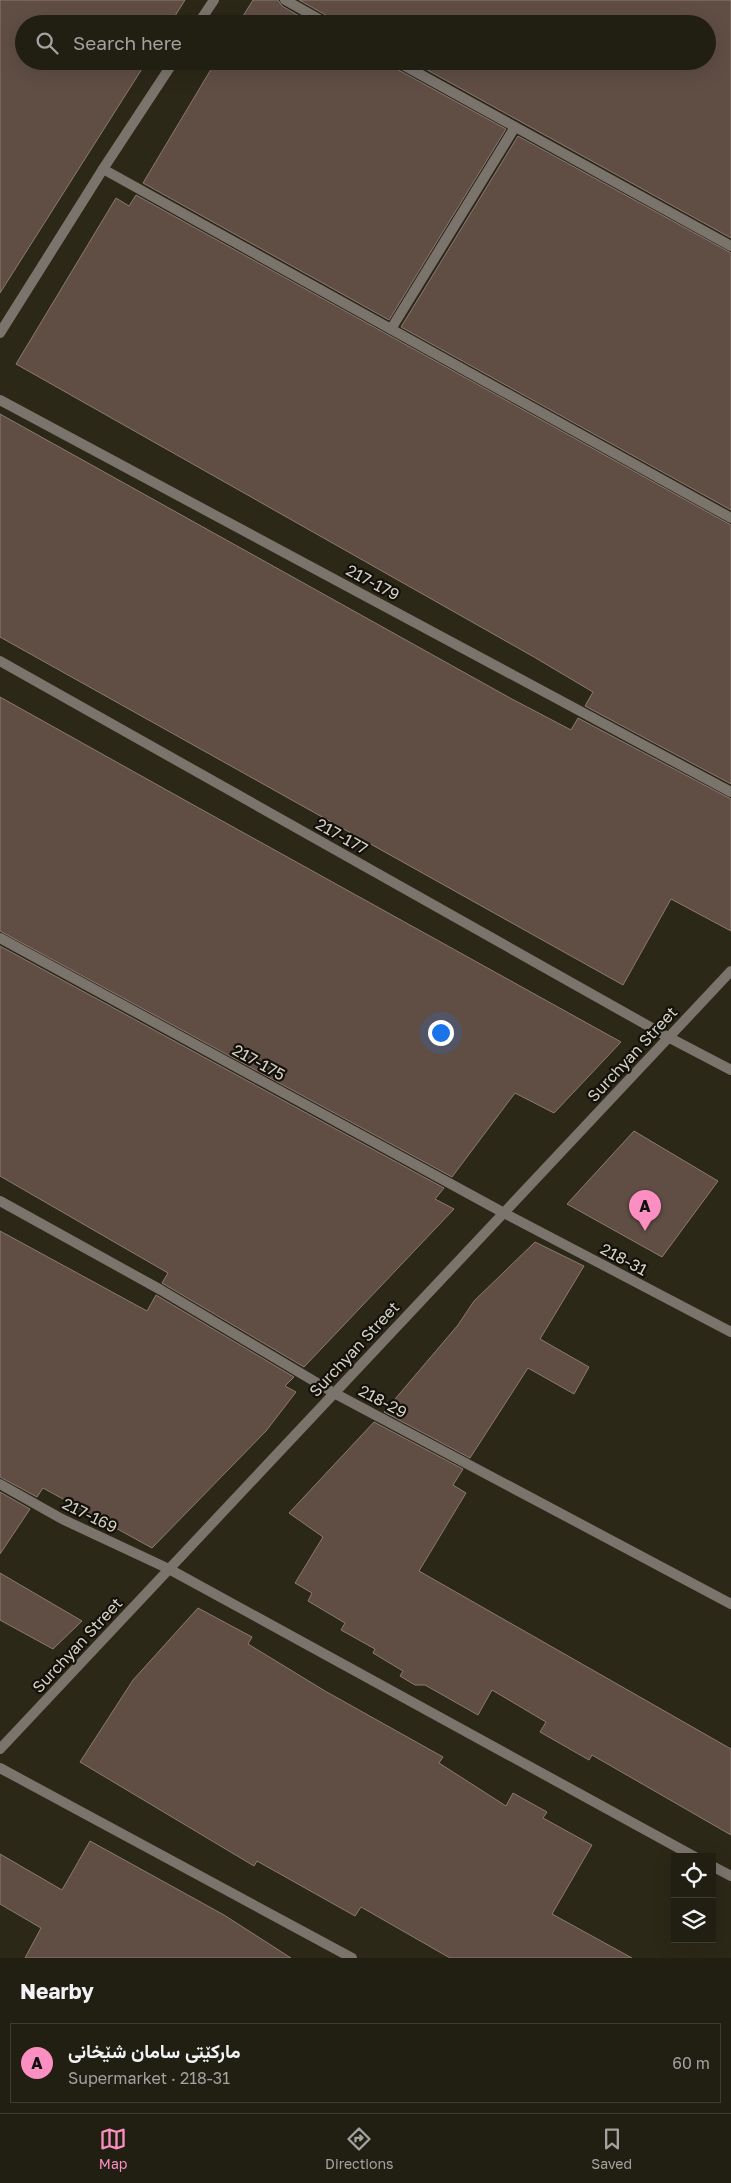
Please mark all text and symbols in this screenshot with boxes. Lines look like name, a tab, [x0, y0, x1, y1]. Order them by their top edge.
search box	[15, 15, 716, 70]
icon: search	[33, 29, 61, 57]
text: Search here	[73, 31, 182, 54]
street label: 217-179	[343, 560, 403, 604]
street label: 217-177	[313, 814, 371, 858]
street label: Surchyan Street	[583, 1002, 681, 1106]
your location	[428, 1020, 454, 1046]
street label: 217-175	[229, 1039, 289, 1085]
pin: A	[629, 1190, 661, 1231]
street label: 218-31	[597, 1238, 651, 1280]
street label: Surchyan Street	[305, 1297, 403, 1401]
street label: 218-29	[355, 1380, 411, 1422]
street label: 217-169	[59, 1493, 121, 1537]
street label: Surchyan Street	[28, 1593, 126, 1697]
map controls	[671, 1853, 716, 1943]
button: locate	[671, 1853, 716, 1898]
button: layers	[671, 1898, 716, 1943]
text: Nearby	[20, 1978, 94, 2004]
text: مارکێتی سامان شێخانی	[68, 2039, 241, 2062]
text: A	[31, 2053, 43, 2073]
text: 60 m	[672, 2053, 710, 2073]
text: Supermarket · 218-31	[68, 2068, 230, 2088]
tab: Map	[99, 2125, 127, 2172]
tab: Directions	[325, 2125, 394, 2172]
tab: Saved	[591, 2125, 632, 2172]

